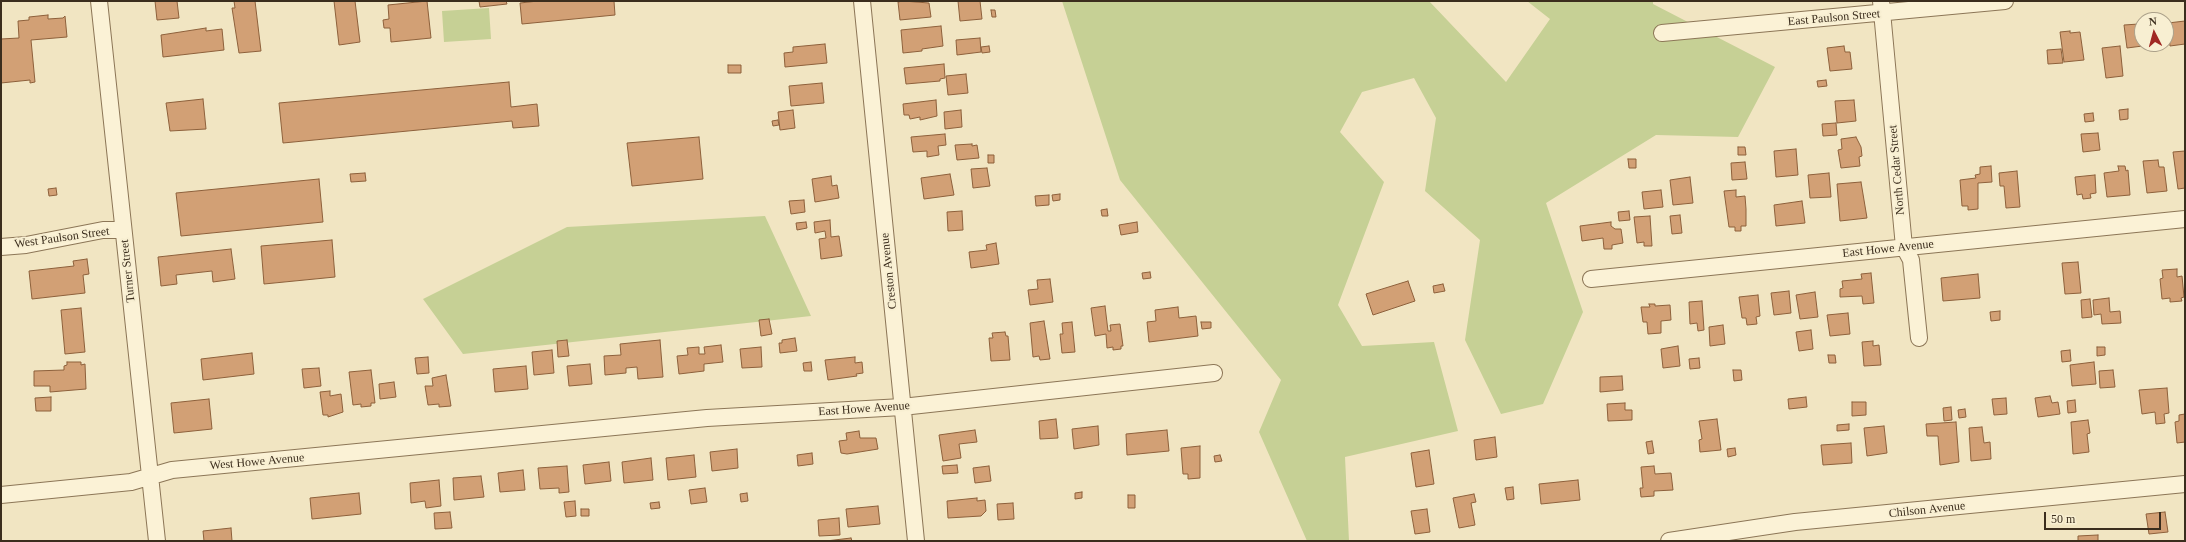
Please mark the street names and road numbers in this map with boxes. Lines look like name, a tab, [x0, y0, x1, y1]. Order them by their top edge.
street label: East Paulson Street	[1787, 7, 1881, 29]
street label: North Cedar Street	[1886, 124, 1908, 216]
street label: West Paulson Street	[14, 224, 110, 252]
street label: Creston Avenue	[878, 232, 900, 310]
street label: East Howe Avenue	[1842, 237, 1934, 261]
street label: Turner Street	[118, 239, 138, 303]
street label: East Howe Avenue	[818, 399, 910, 419]
street label: West Howe Avenue	[209, 451, 305, 473]
street label: Chilson Avenue	[1888, 499, 1966, 521]

